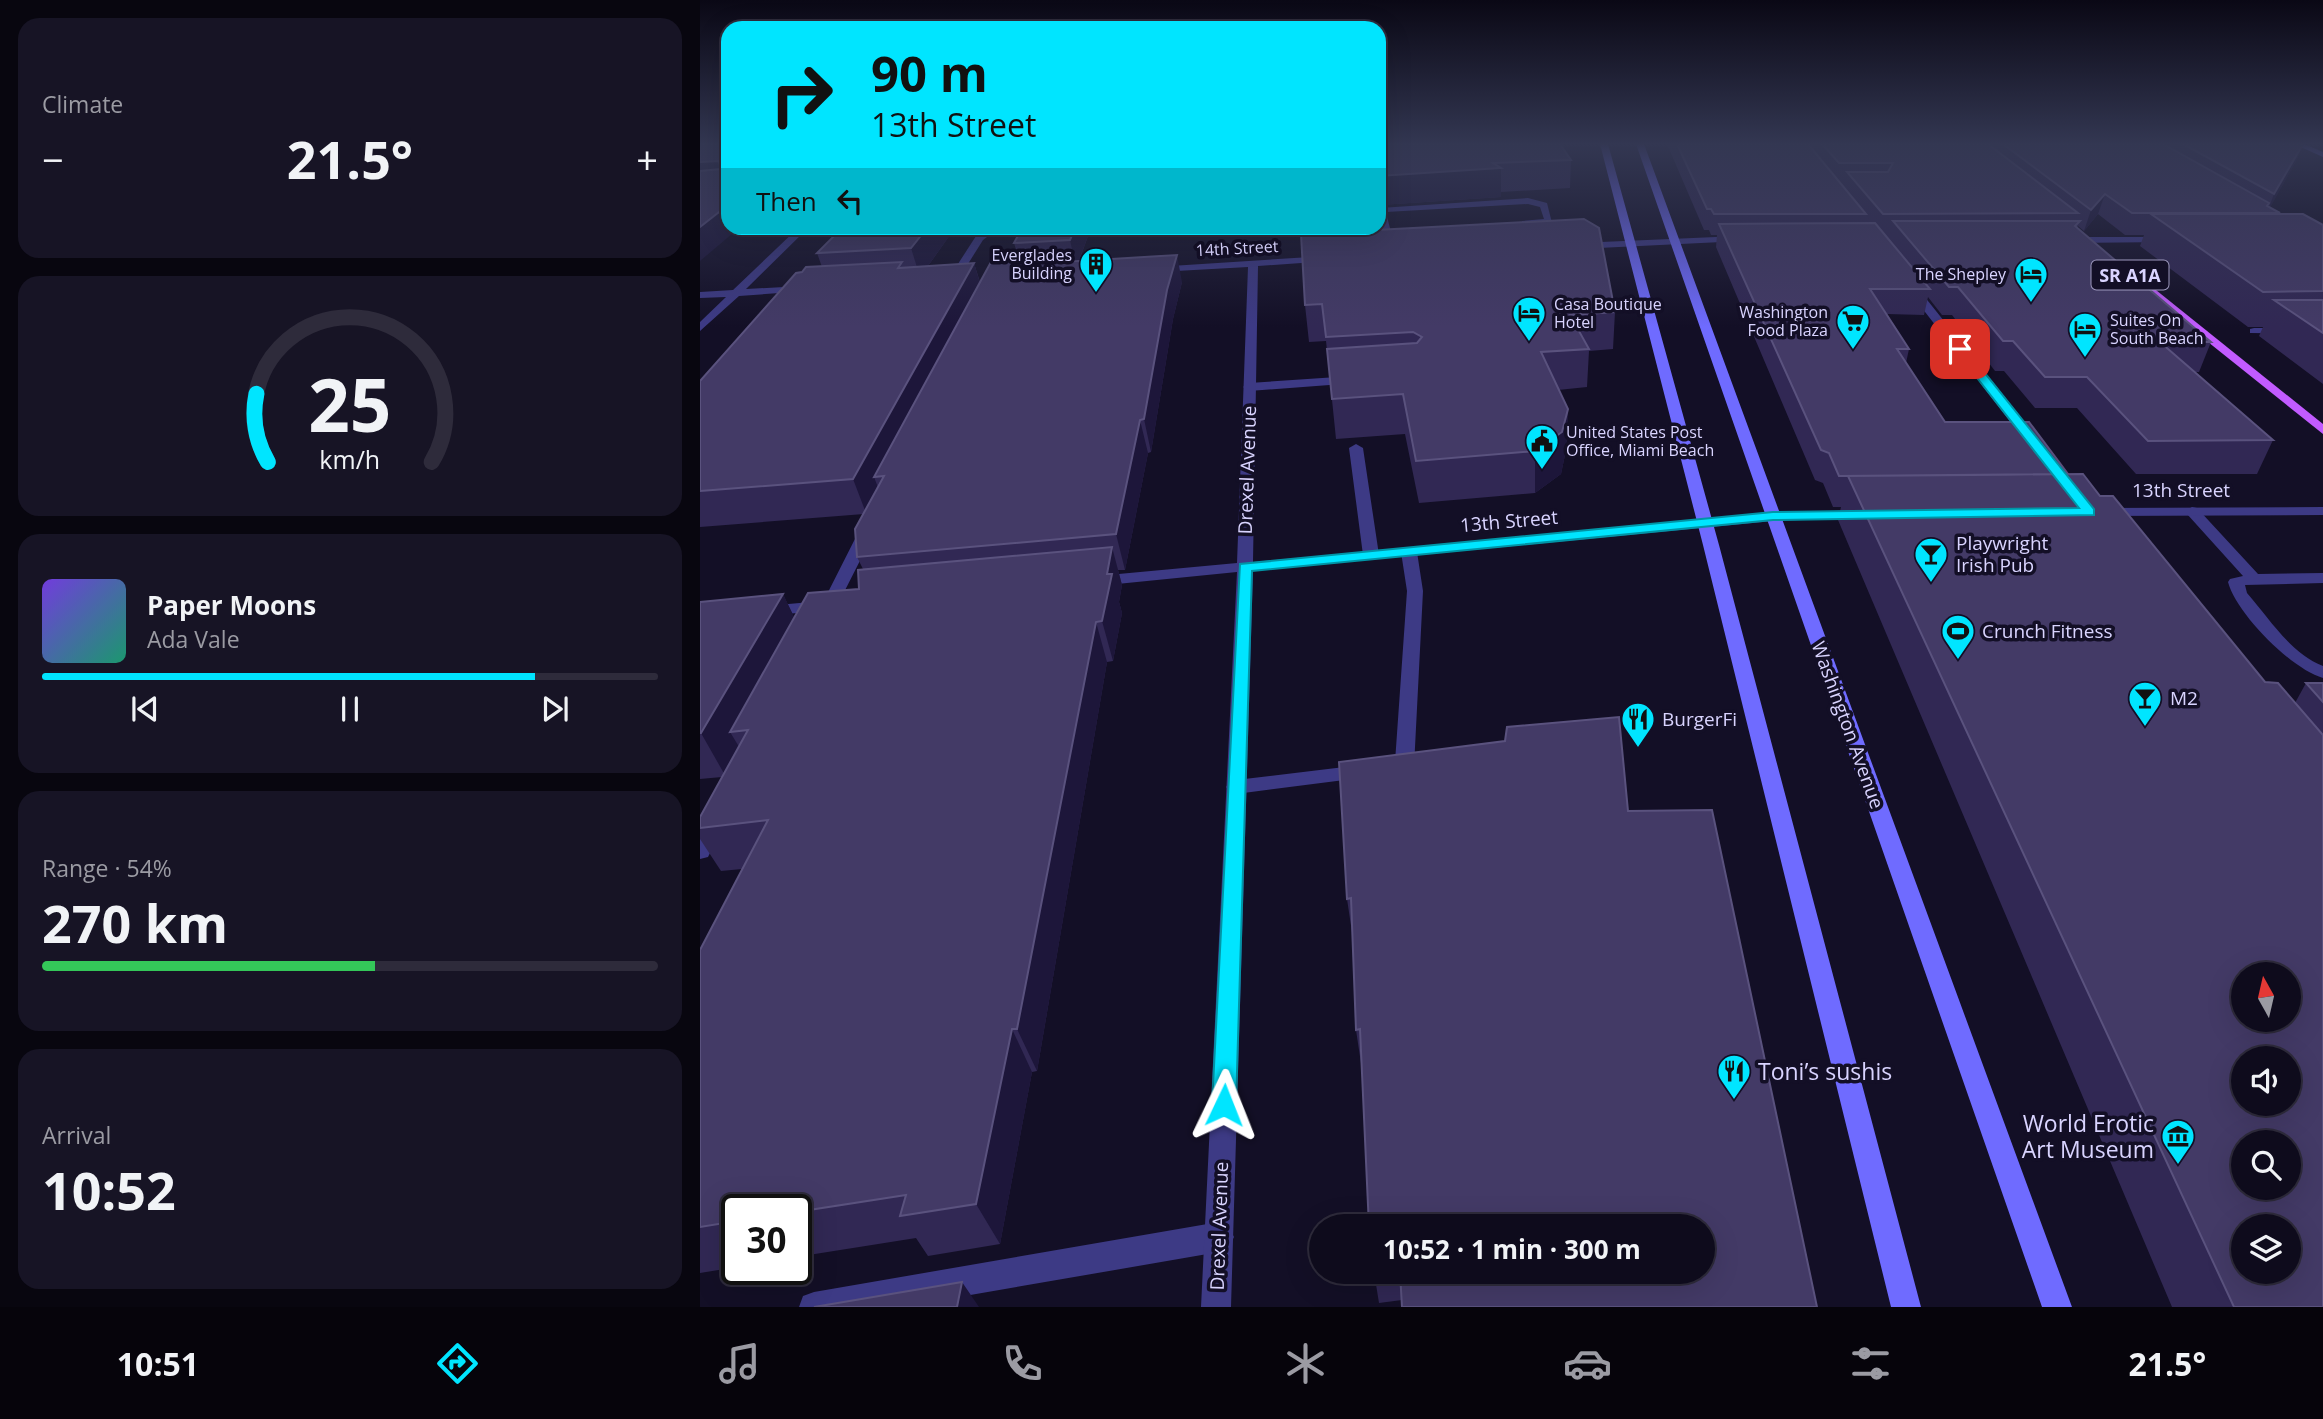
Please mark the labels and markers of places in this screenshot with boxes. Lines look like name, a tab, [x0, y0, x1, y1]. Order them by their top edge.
place label: Everglades Building	[992, 244, 1072, 284]
building icon: Everglades Building	[1077, 245, 1115, 294]
hotel icon: The Shepley	[2012, 255, 2050, 304]
place label: The Shepley	[1916, 263, 2007, 285]
place label: Casa Boutique Hotel	[1554, 293, 1662, 333]
hotel icon: Casa Boutique Hotel	[1510, 294, 1548, 343]
place label: Washington Food Plaza	[1739, 301, 1828, 341]
supermarket icon: Washington Food Plaza	[1834, 302, 1872, 351]
place label: Suites On South Beach	[2110, 309, 2204, 349]
hotel icon: Suites On South Beach	[2066, 310, 2104, 359]
pin	[1930, 319, 1990, 379]
place label: United States Post Office, Miami Beach	[1566, 421, 1714, 461]
public building icon: United States Post Office, Miami Beach	[1523, 422, 1561, 471]
place label: Playwright Irish Pub	[1956, 530, 2049, 578]
bar icon: Playwright Irish Pub	[1912, 535, 1950, 584]
sports icon: Crunch Fitness	[1939, 612, 1977, 661]
place label: Crunch Fitness	[1982, 618, 2113, 644]
bar icon: M2	[2126, 679, 2164, 728]
place label: M2	[2170, 685, 2198, 711]
restaurant icon: BurgerFi	[1619, 700, 1657, 749]
place label: BurgerFi	[1662, 706, 1737, 732]
restaurant icon: Toni’s sushis	[1715, 1052, 1753, 1101]
place label: Toni’s sushis	[1758, 1055, 1892, 1087]
place label: World Erotic Art Museum	[2022, 1107, 2154, 1165]
museum icon: World Erotic Art Museum	[2159, 1117, 2197, 1166]

